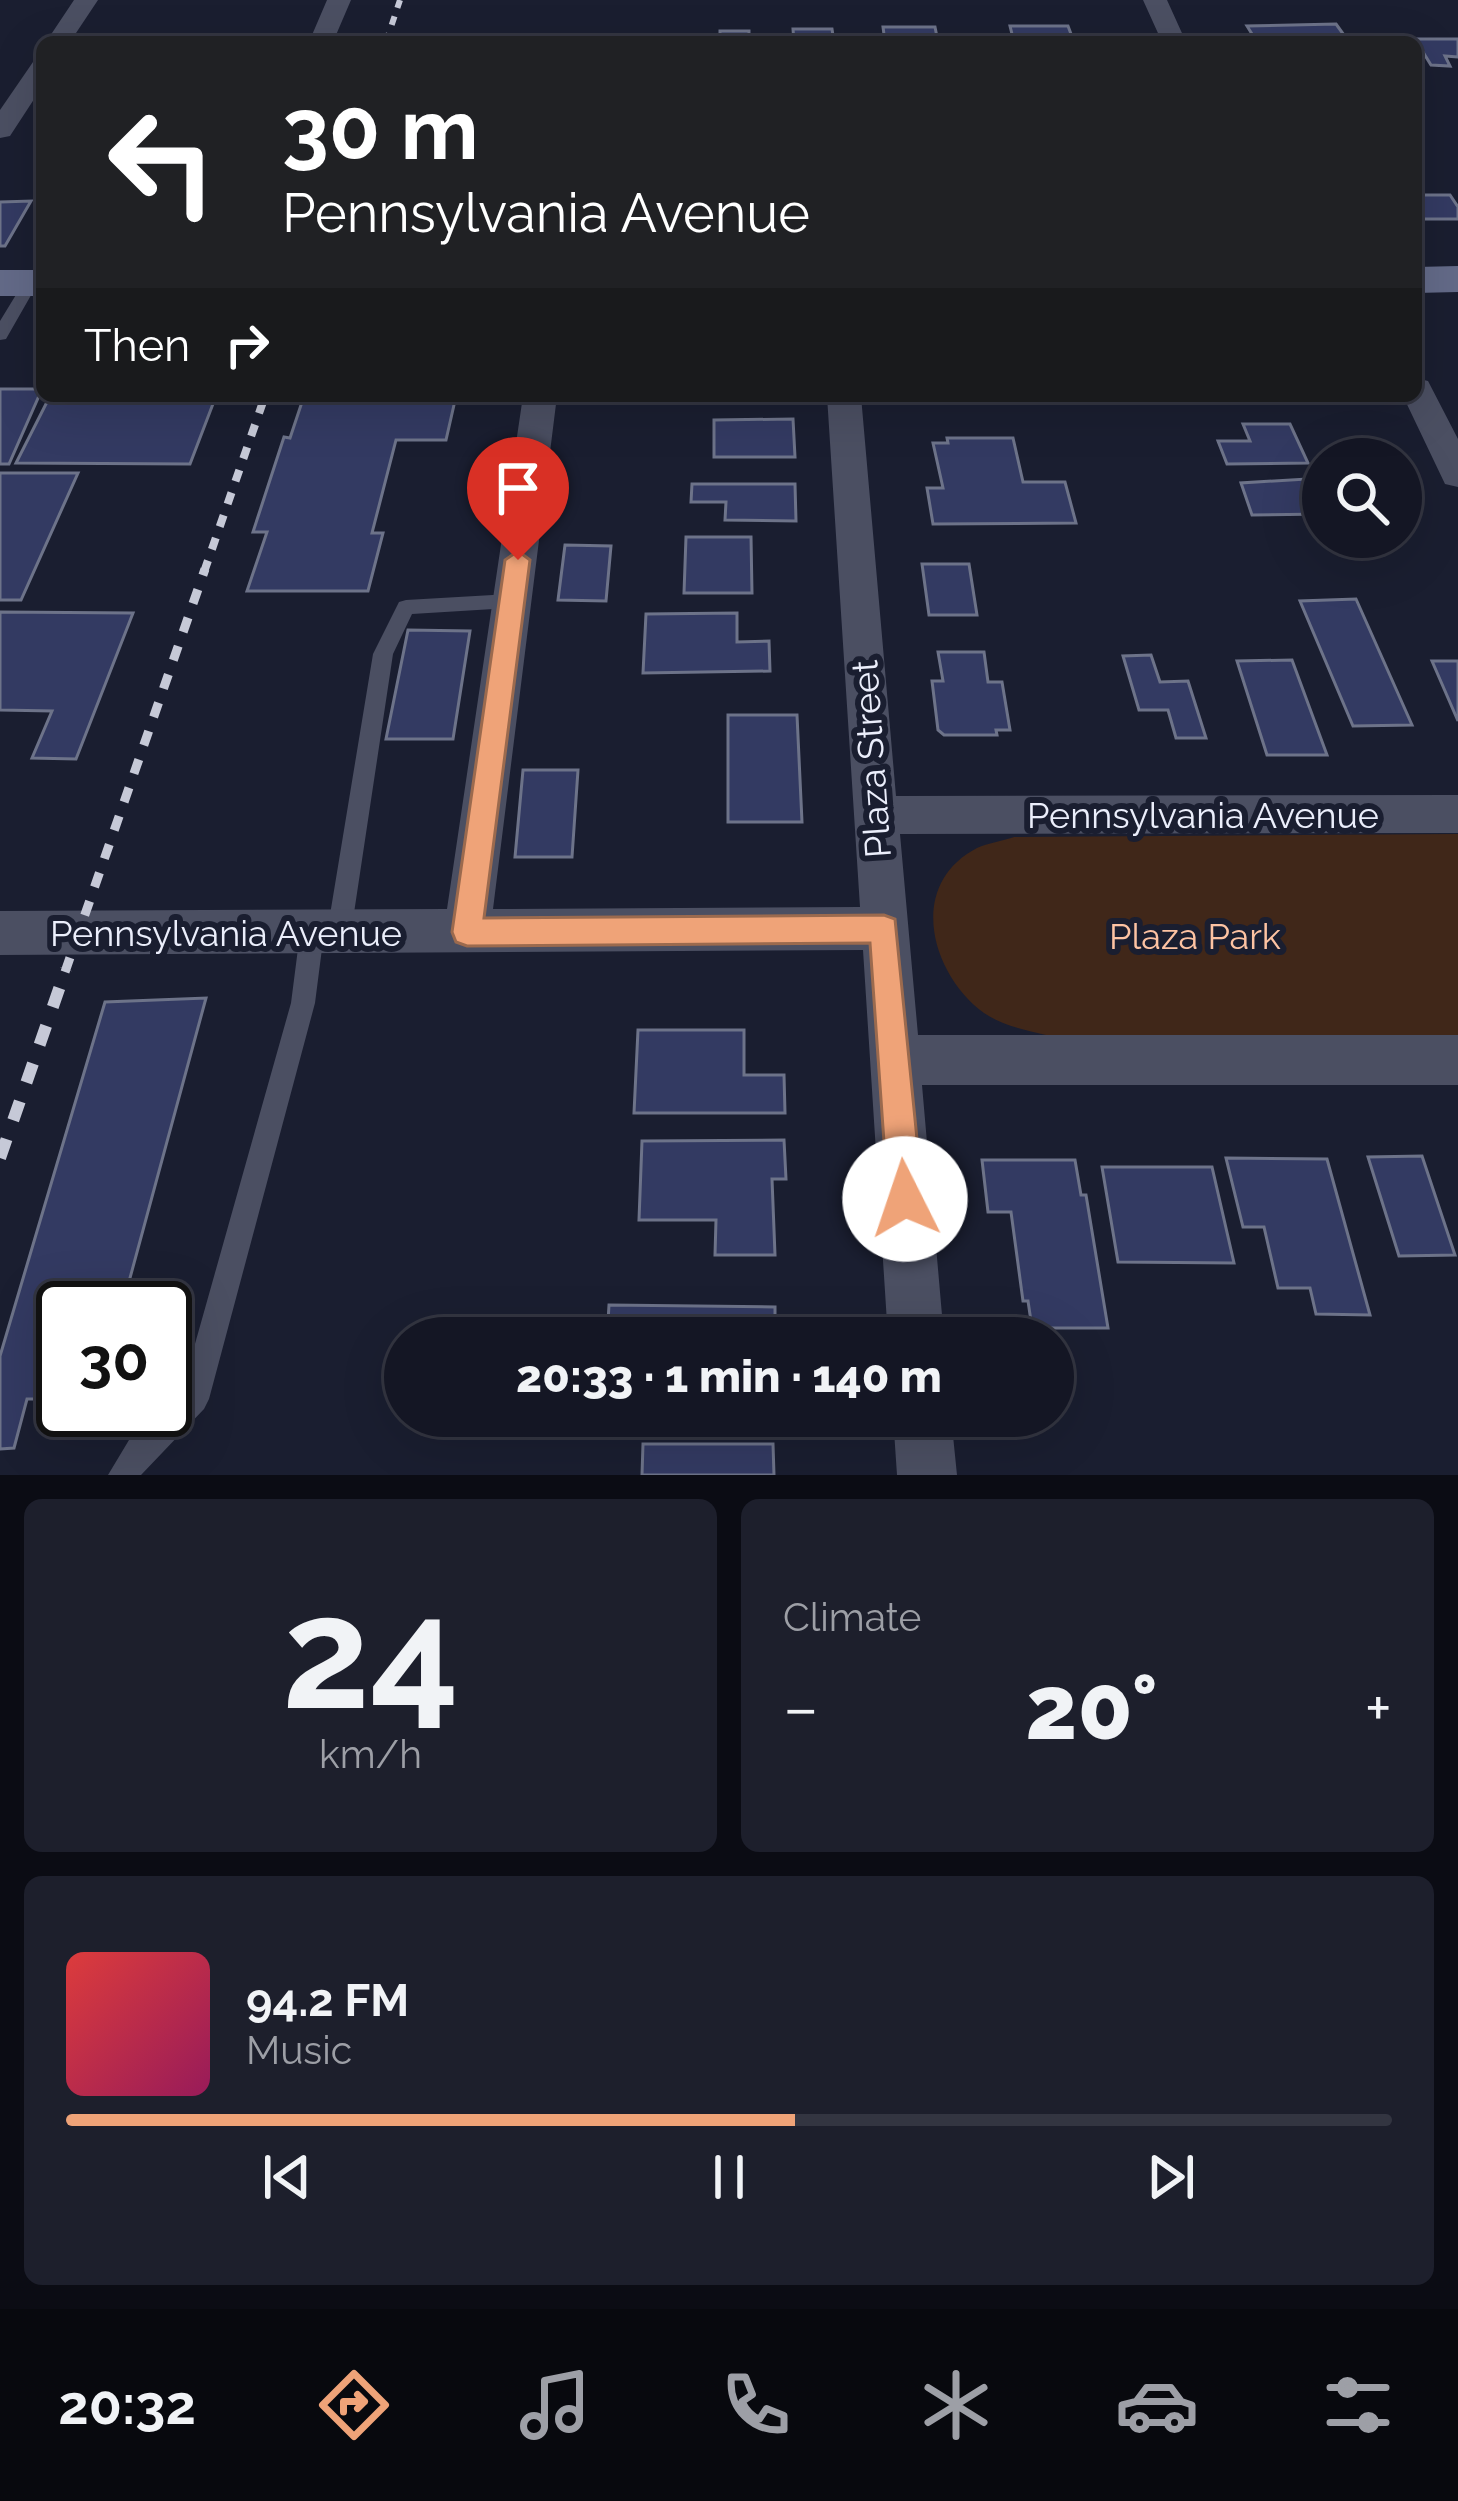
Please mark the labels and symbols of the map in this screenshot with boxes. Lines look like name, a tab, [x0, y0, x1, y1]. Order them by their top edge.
pin	[467, 437, 569, 560]
street label: Plaza Street	[843, 659, 899, 859]
street label: Pennsylvania Avenue	[1027, 794, 1379, 836]
street label: Pennsylvania Avenue	[50, 912, 402, 954]
park label: Plaza Park	[1109, 915, 1281, 957]
position arrow	[842, 1136, 968, 1262]
speed limit sign: 30	[36, 1281, 192, 1437]

